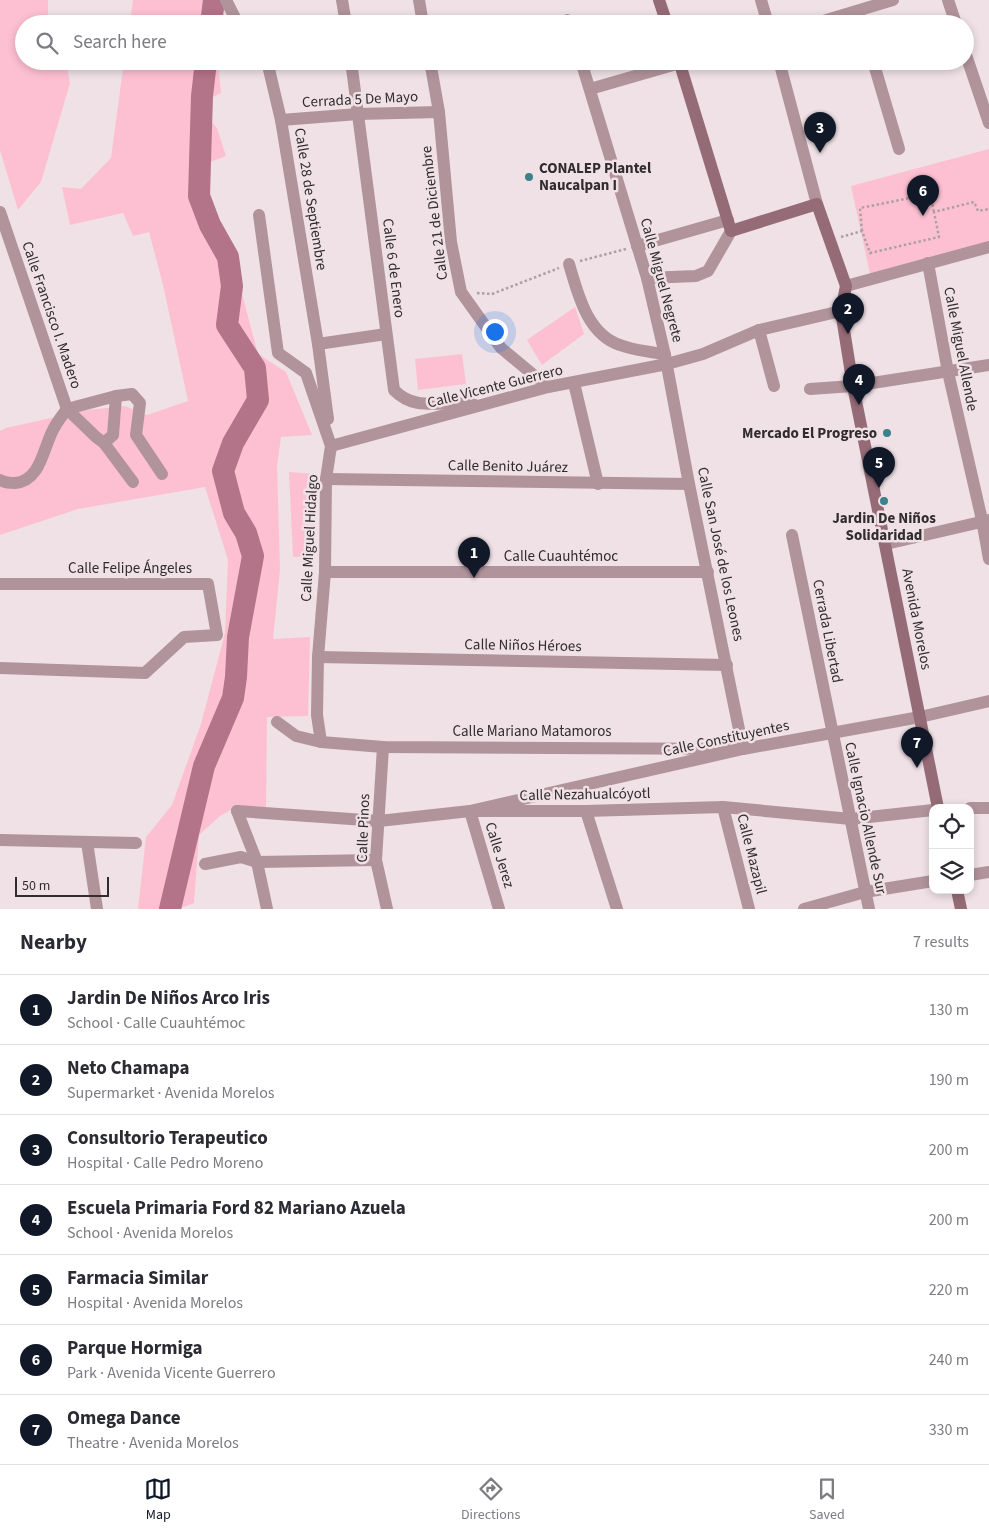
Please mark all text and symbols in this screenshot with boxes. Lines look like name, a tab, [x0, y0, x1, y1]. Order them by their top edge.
search box	[15, 15, 974, 70]
icon: search	[33, 29, 61, 57]
text: Search here	[73, 29, 167, 56]
street label: Cerrada 5 De Mayo	[301, 86, 419, 113]
pin: 3	[804, 112, 836, 153]
street label: Calle 28 de Septiembre	[289, 126, 332, 272]
street label: Calle 21 de Diciembre	[416, 145, 453, 281]
place label: CONALEP Plantel Naucalpan I	[539, 158, 652, 196]
marker: CONALEP Plantel Naucalpan I	[523, 171, 535, 183]
pin: 6	[907, 175, 939, 216]
street label: Calle Miguel Negrete	[635, 216, 688, 345]
street label: Calle 6 de Enero	[377, 217, 410, 319]
street label: Calle Francisco I. Madero	[16, 239, 87, 392]
street label: Calle Miguel Allende	[938, 285, 983, 413]
pin: 2	[832, 293, 864, 334]
your location	[482, 319, 508, 345]
street label: Calle Vicente Guerrero	[425, 360, 565, 413]
pin: 4	[843, 364, 875, 405]
place label: Mercado El Progreso	[742, 423, 877, 444]
marker: Mercado El Progreso	[881, 427, 893, 439]
pin: 5	[863, 447, 895, 488]
street label: Calle Benito Juárez	[448, 455, 568, 478]
street label: Calle San José de los Leones	[692, 465, 749, 643]
street label: Calle Miguel Hidalgo	[296, 474, 323, 602]
marker: Jardin De Niños Solidaridad	[878, 495, 890, 507]
place label: Jardin De Niños Solidaridad	[832, 508, 936, 546]
pin: 1	[458, 537, 490, 578]
street label: Calle Cuauhtémoc	[504, 546, 618, 567]
street label: Calle Felipe Ángeles	[68, 558, 192, 579]
street label: Avenida Morelos	[896, 567, 937, 672]
street label: Cerrada Libertad	[807, 578, 848, 685]
street label: Calle Niños Héroes	[464, 634, 582, 657]
street label: Calle Constituyentes	[661, 715, 791, 762]
street label: Calle Mariano Matamoros	[452, 721, 612, 742]
pin: 7	[901, 727, 933, 768]
street label: Calle Ignacio Allende Sur	[839, 740, 892, 897]
street label: Calle Nezahualcóyotl	[519, 783, 651, 806]
street label: Calle Pinos	[352, 793, 375, 863]
map controls	[929, 804, 974, 894]
button: locate	[929, 804, 974, 849]
street label: Calle Mazapil	[731, 812, 772, 897]
street label: Calle Jerez	[480, 820, 519, 891]
button: layers	[929, 849, 974, 894]
scale bar	[15, 874, 109, 897]
text: 50 m	[22, 876, 50, 896]
text: Nearby	[20, 927, 87, 957]
text: 7 results	[913, 931, 969, 953]
text: Jardin De Niños Arco Iris	[67, 985, 270, 1012]
text: 1	[32, 999, 40, 1021]
text: 130 m	[929, 999, 969, 1021]
text: School · Calle Cuauhtémoc	[67, 1012, 245, 1034]
text: Neto Chamapa	[67, 1055, 189, 1082]
text: 2	[32, 1069, 40, 1091]
text: 190 m	[929, 1069, 969, 1091]
text: Supermarket · Avenida Morelos	[67, 1082, 275, 1104]
text: Consultorio Terapeutico	[67, 1125, 268, 1152]
text: 3	[32, 1139, 40, 1161]
text: 200 m	[929, 1139, 969, 1161]
text: Hospital · Calle Pedro Moreno	[67, 1152, 264, 1174]
text: Escuela Primaria Ford 82 Mariano Azuela	[67, 1195, 406, 1222]
text: 4	[32, 1209, 40, 1231]
text: 200 m	[929, 1209, 969, 1231]
text: School · Avenida Morelos	[67, 1222, 233, 1244]
text: Farmacia Similar	[67, 1265, 208, 1292]
text: 5	[32, 1279, 40, 1301]
text: 220 m	[929, 1279, 969, 1301]
text: Hospital · Avenida Morelos	[67, 1292, 243, 1314]
text: Parque Hormiga	[67, 1335, 203, 1362]
text: 6	[32, 1349, 40, 1371]
text: 240 m	[929, 1349, 969, 1371]
text: Park · Avenida Vicente Guerrero	[67, 1362, 276, 1384]
text: Omega Dance	[67, 1405, 181, 1432]
text: 7	[32, 1419, 40, 1441]
text: 330 m	[929, 1419, 969, 1441]
text: Theatre · Avenida Morelos	[67, 1432, 239, 1454]
tab: Map	[144, 1475, 172, 1525]
tab: Directions	[461, 1475, 520, 1525]
tab: Saved	[809, 1475, 845, 1525]

